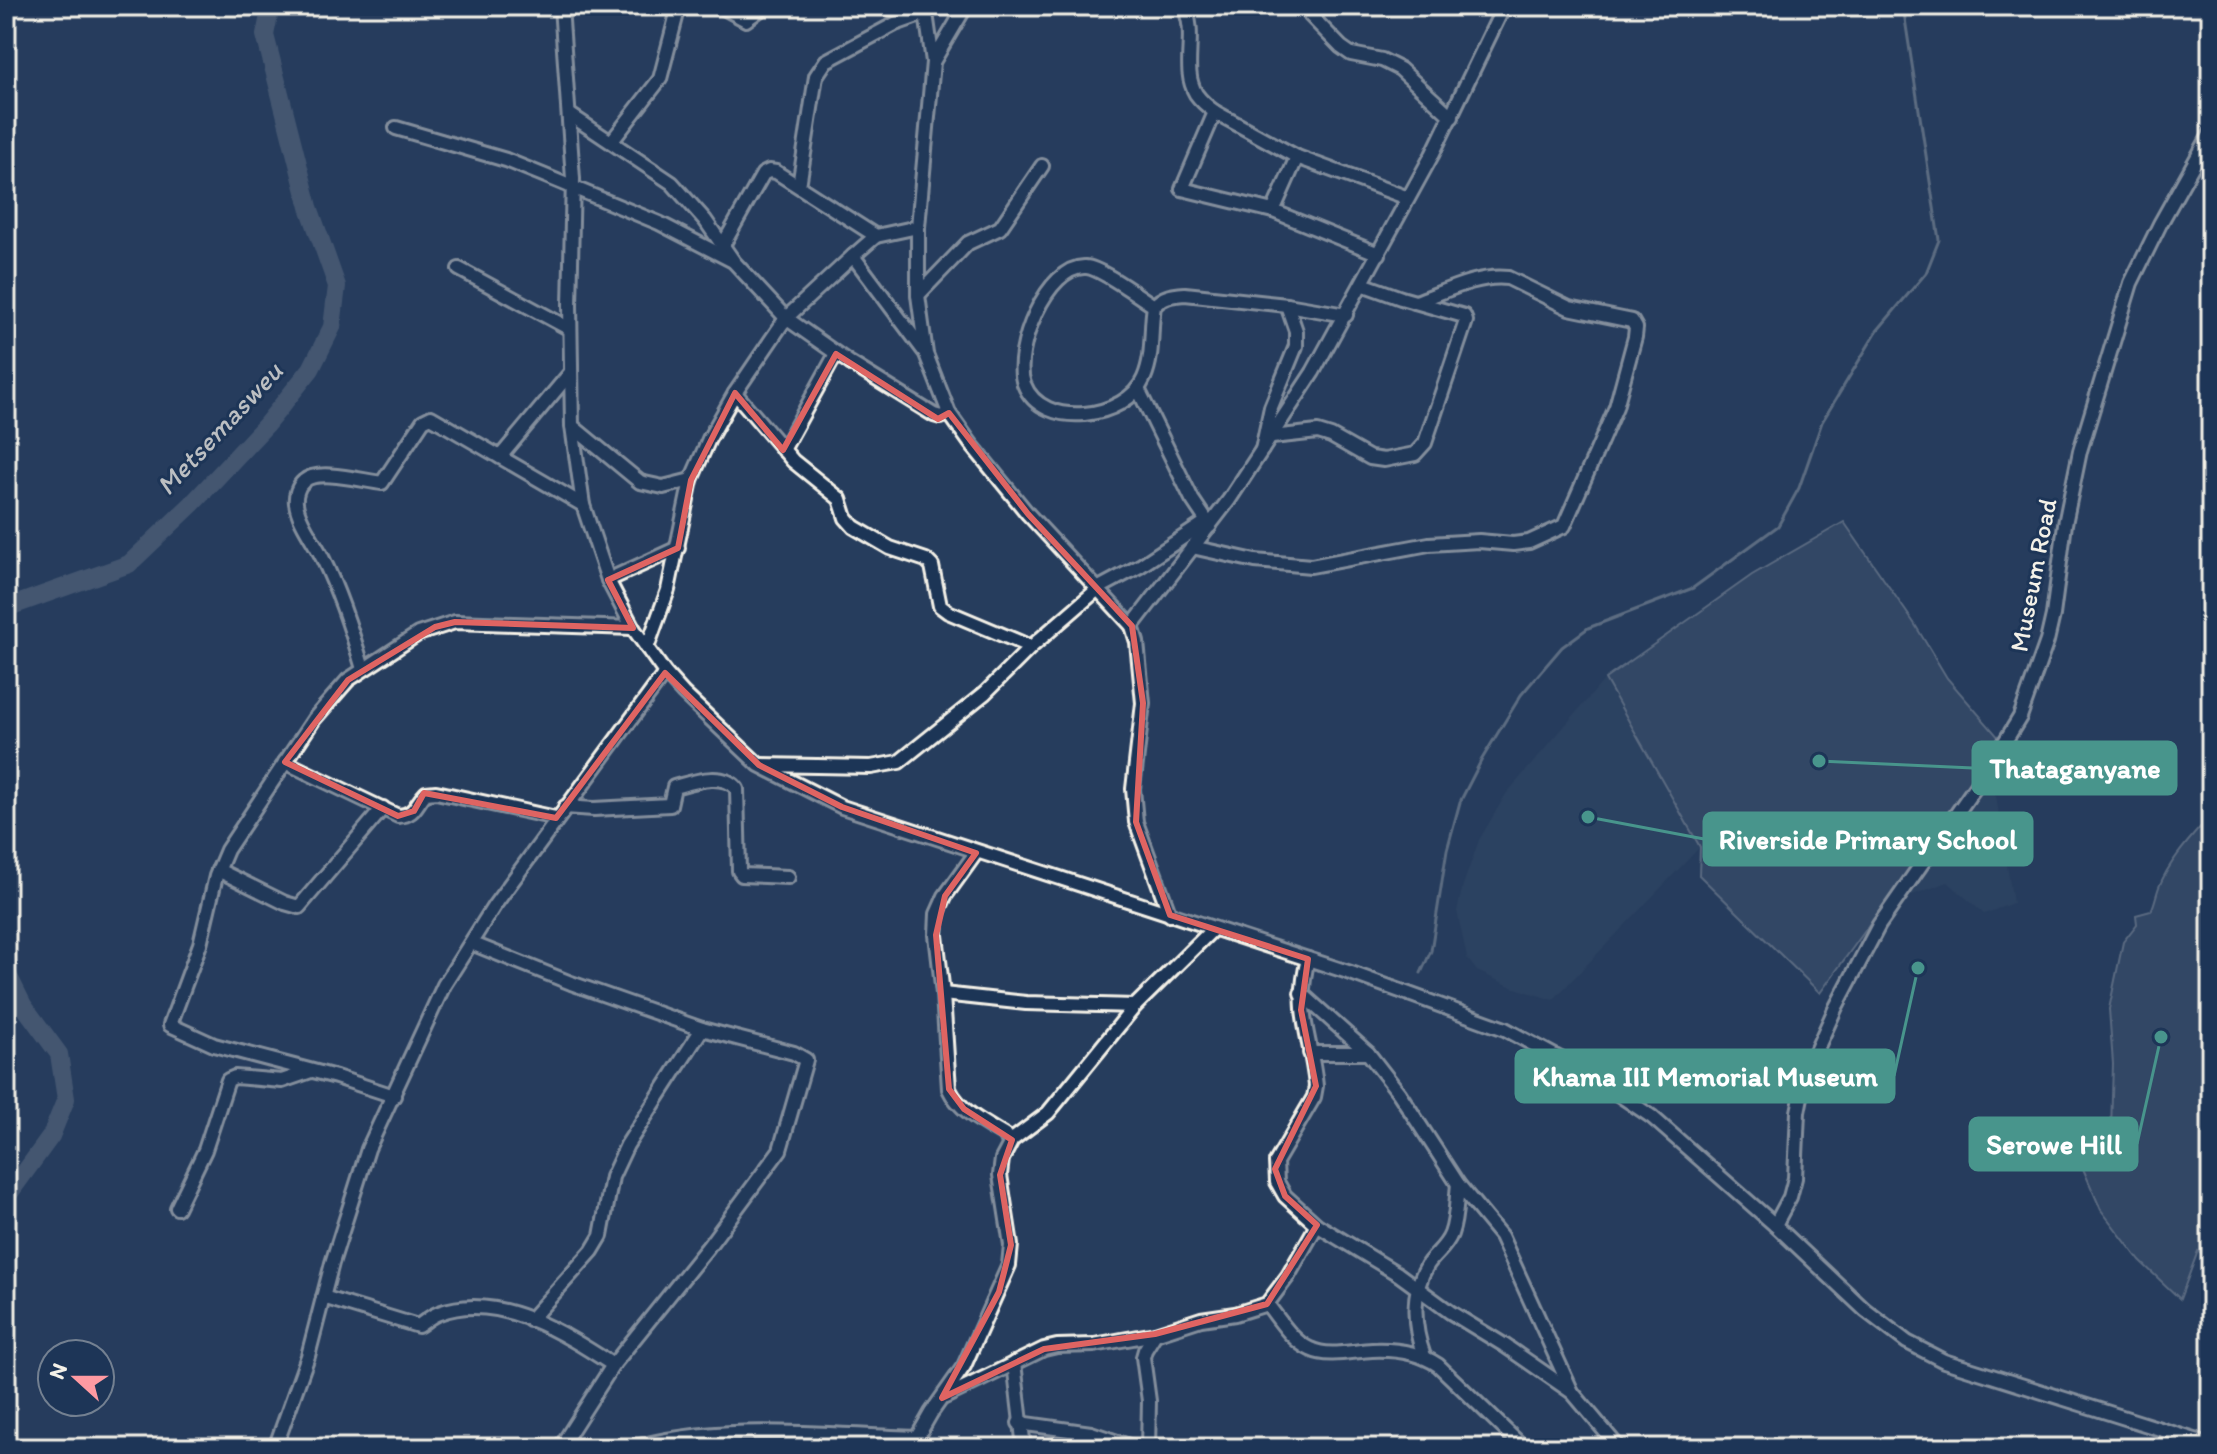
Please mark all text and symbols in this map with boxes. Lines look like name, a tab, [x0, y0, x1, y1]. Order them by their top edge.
water label: Metsemasweu	[149, 354, 290, 502]
street label: Museum Road	[2002, 495, 2064, 655]
callout: Thataganyane	[1973, 742, 2176, 794]
text: Thataganyane	[1988, 751, 2161, 785]
callout: Riverside Primary School	[1704, 813, 2032, 865]
text: Riverside Primary School	[1719, 822, 2017, 856]
callout: Khama III Memorial Museum	[1516, 1050, 1894, 1102]
text: Khama III Memorial Museum	[1532, 1059, 1878, 1093]
callout: Serowe Hill	[1970, 1118, 2137, 1170]
text: Serowe Hill	[1986, 1127, 2122, 1161]
north arrow	[36, 1338, 116, 1418]
text: N	[43, 1359, 73, 1383]

